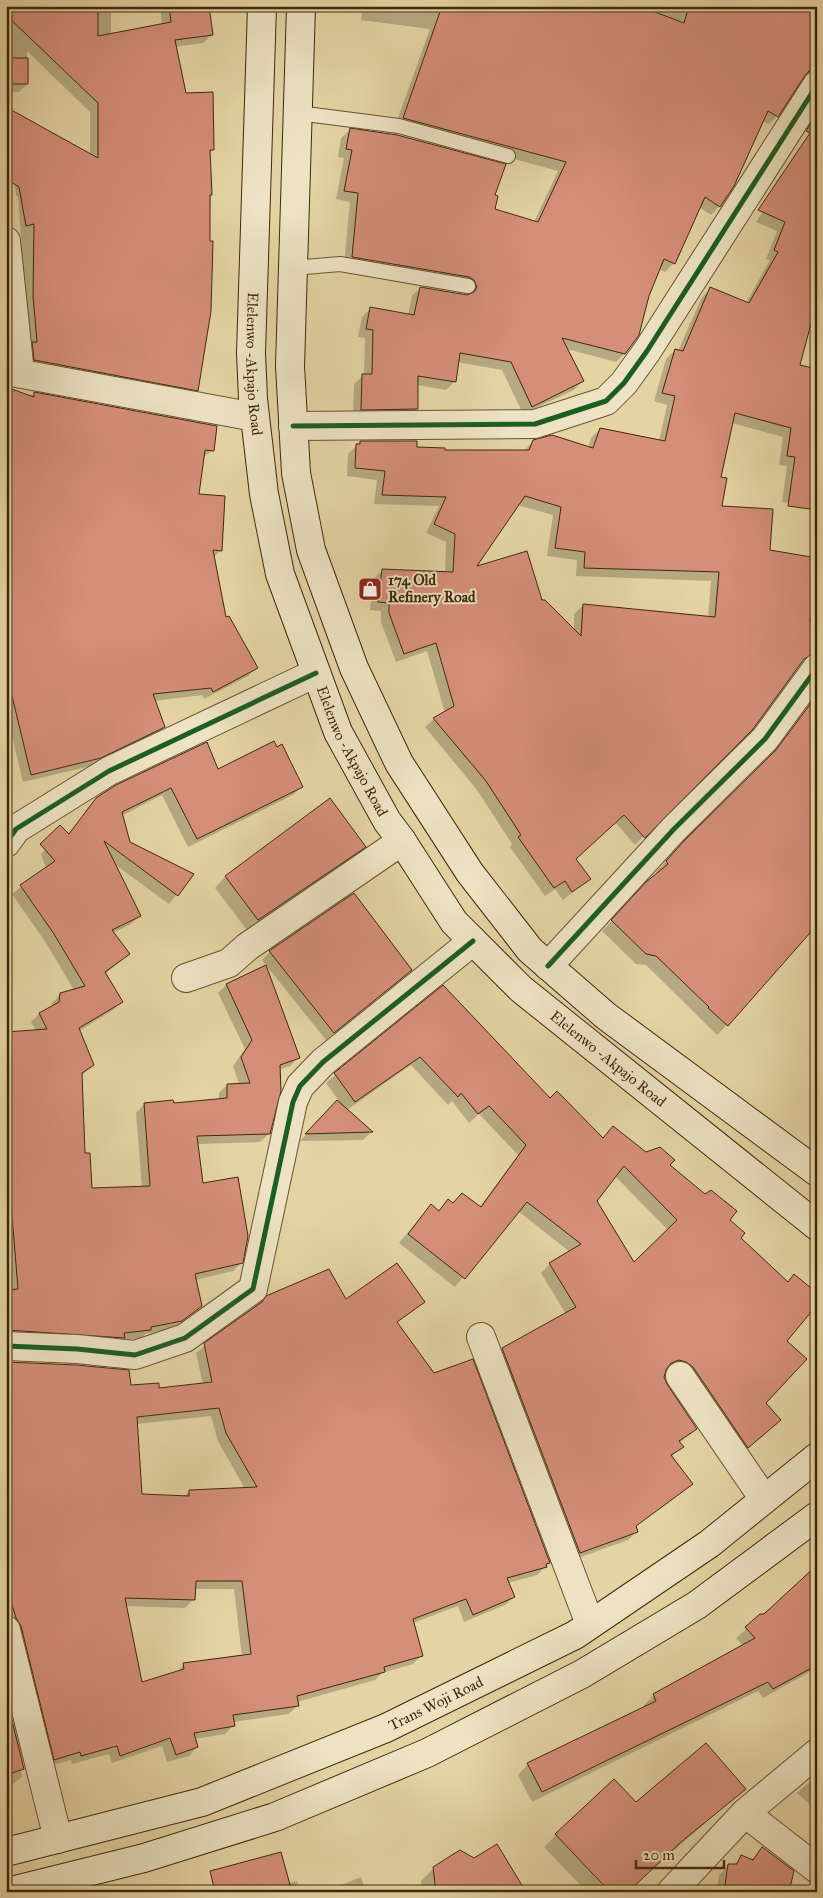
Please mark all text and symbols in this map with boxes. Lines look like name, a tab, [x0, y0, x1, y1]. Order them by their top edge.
street label: Elelenwo -Akpajo Road	[242, 292, 266, 437]
place label: 174 Old Refinery Road	[388, 571, 476, 607]
shop icon: 174 Old Refinery Road	[357, 576, 383, 602]
street label: Elelenwo -Akpajo Road	[313, 683, 392, 820]
street label: Elelenwo -Akpajo Road	[546, 1007, 670, 1111]
street label: Trans Woji Road	[385, 1673, 486, 1734]
scale bar	[636, 1838, 723, 1870]
text: 20 m	[643, 1846, 675, 1864]

